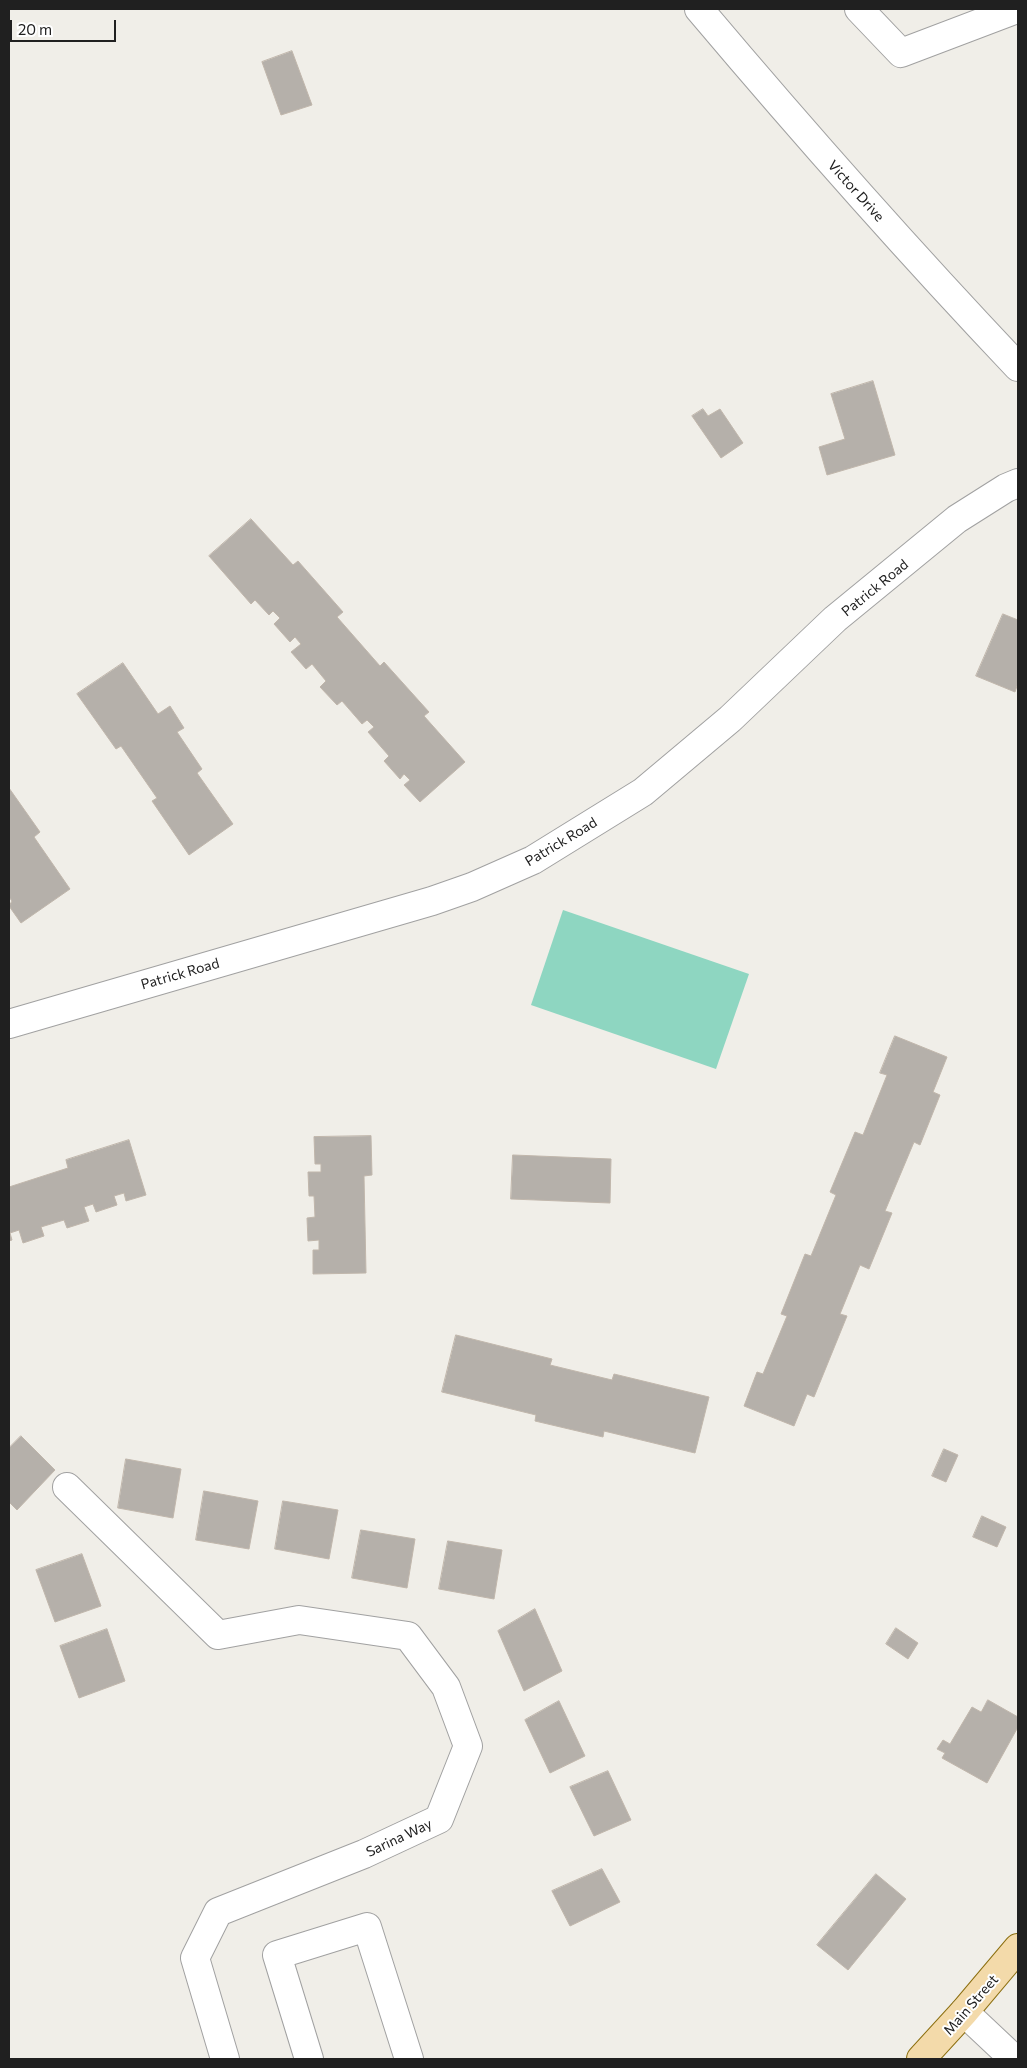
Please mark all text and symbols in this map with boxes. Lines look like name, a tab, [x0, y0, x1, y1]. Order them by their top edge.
scale bar	[12, 10, 119, 42]
text: 20 m	[18, 20, 52, 38]
street label: Victor Drive	[824, 157, 888, 225]
street label: Patrick Road	[838, 556, 912, 620]
street label: Patrick Road	[522, 814, 600, 870]
street label: Patrick Road	[139, 955, 221, 993]
street label: Sarina Way	[363, 1815, 435, 1861]
street label: Main Street	[940, 1971, 1002, 2039]

